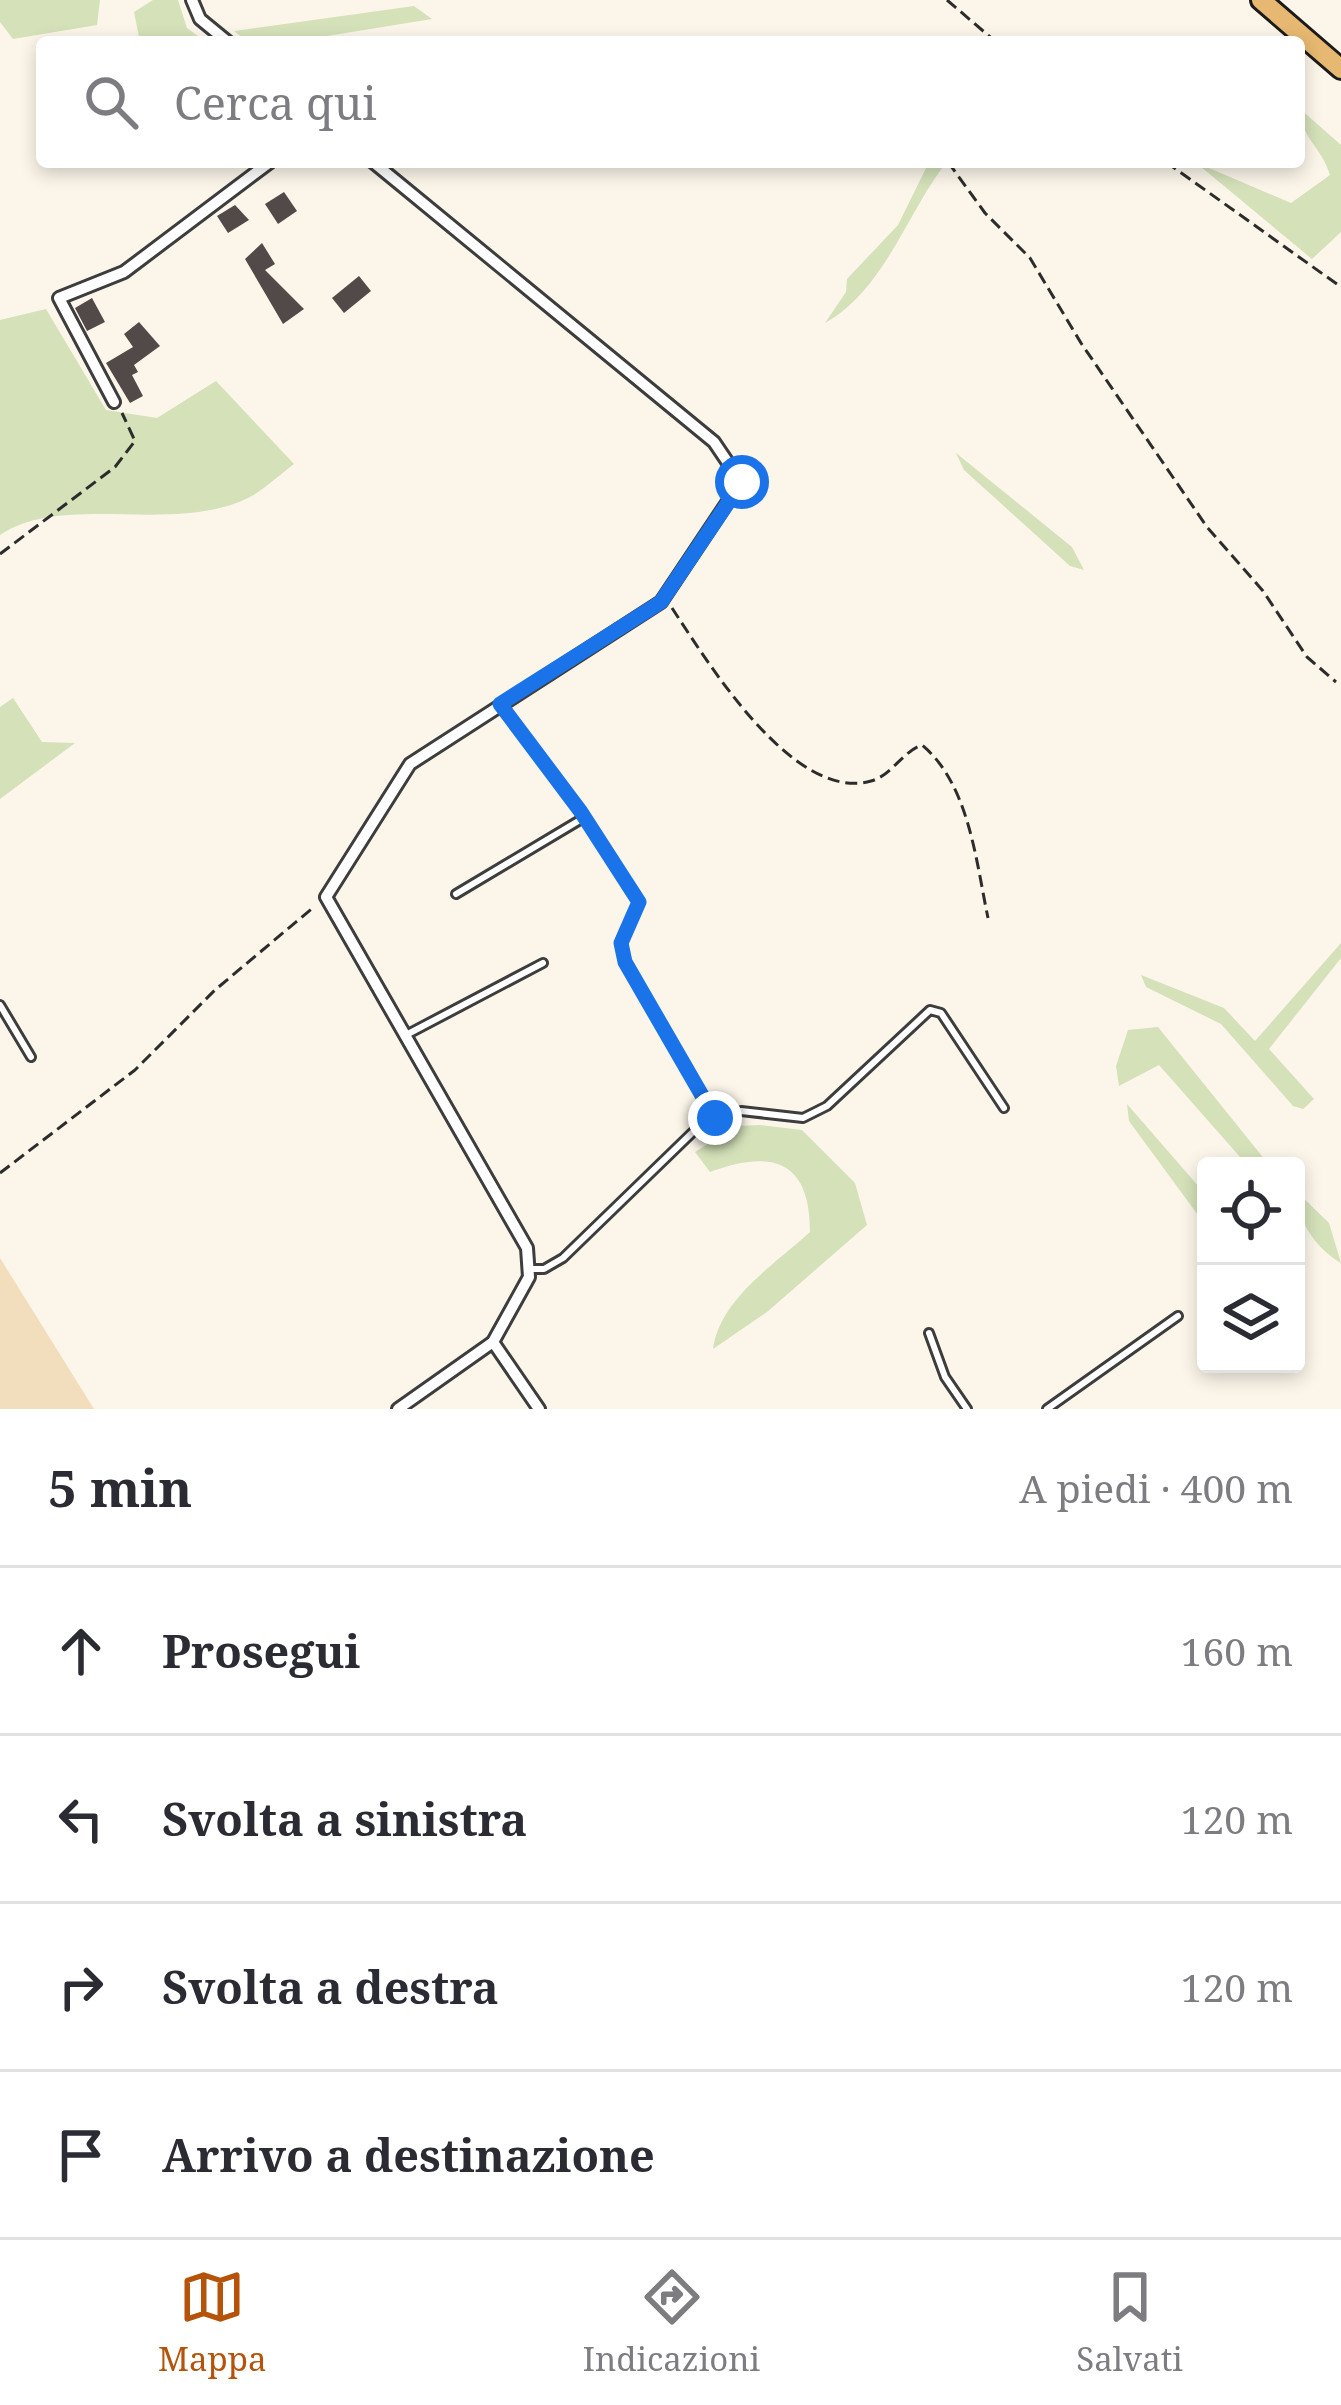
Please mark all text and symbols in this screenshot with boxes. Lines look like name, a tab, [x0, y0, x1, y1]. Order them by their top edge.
search box	[36, 36, 1305, 168]
icon: search	[78, 69, 144, 135]
text: Cerca qui	[174, 72, 377, 133]
route start	[715, 455, 769, 509]
route end	[688, 1091, 742, 1145]
map controls	[1197, 1157, 1305, 1373]
button: locate	[1197, 1157, 1305, 1265]
button: layers	[1197, 1265, 1305, 1373]
text: 5 min	[48, 1452, 192, 1522]
text: A piedi · 400 m	[1019, 1461, 1293, 1514]
icon: ahead	[48, 1618, 114, 1684]
text: Prosegui	[162, 1620, 360, 1681]
text: 160 m	[1181, 1624, 1293, 1677]
icon: left	[48, 1786, 114, 1852]
text: Svolta a sinistra	[162, 1788, 527, 1849]
text: 120 m	[1181, 1792, 1293, 1845]
icon: right	[48, 1954, 114, 2020]
text: Svolta a destra	[162, 1956, 499, 2017]
text: 120 m	[1181, 1960, 1293, 2013]
icon: arrive	[48, 2122, 114, 2188]
text: Arrivo a destinazione	[162, 2124, 655, 2185]
tab: Mappa	[158, 2264, 267, 2381]
tab: Indicazioni	[583, 2264, 760, 2381]
tab: Salvati	[1076, 2264, 1183, 2381]

